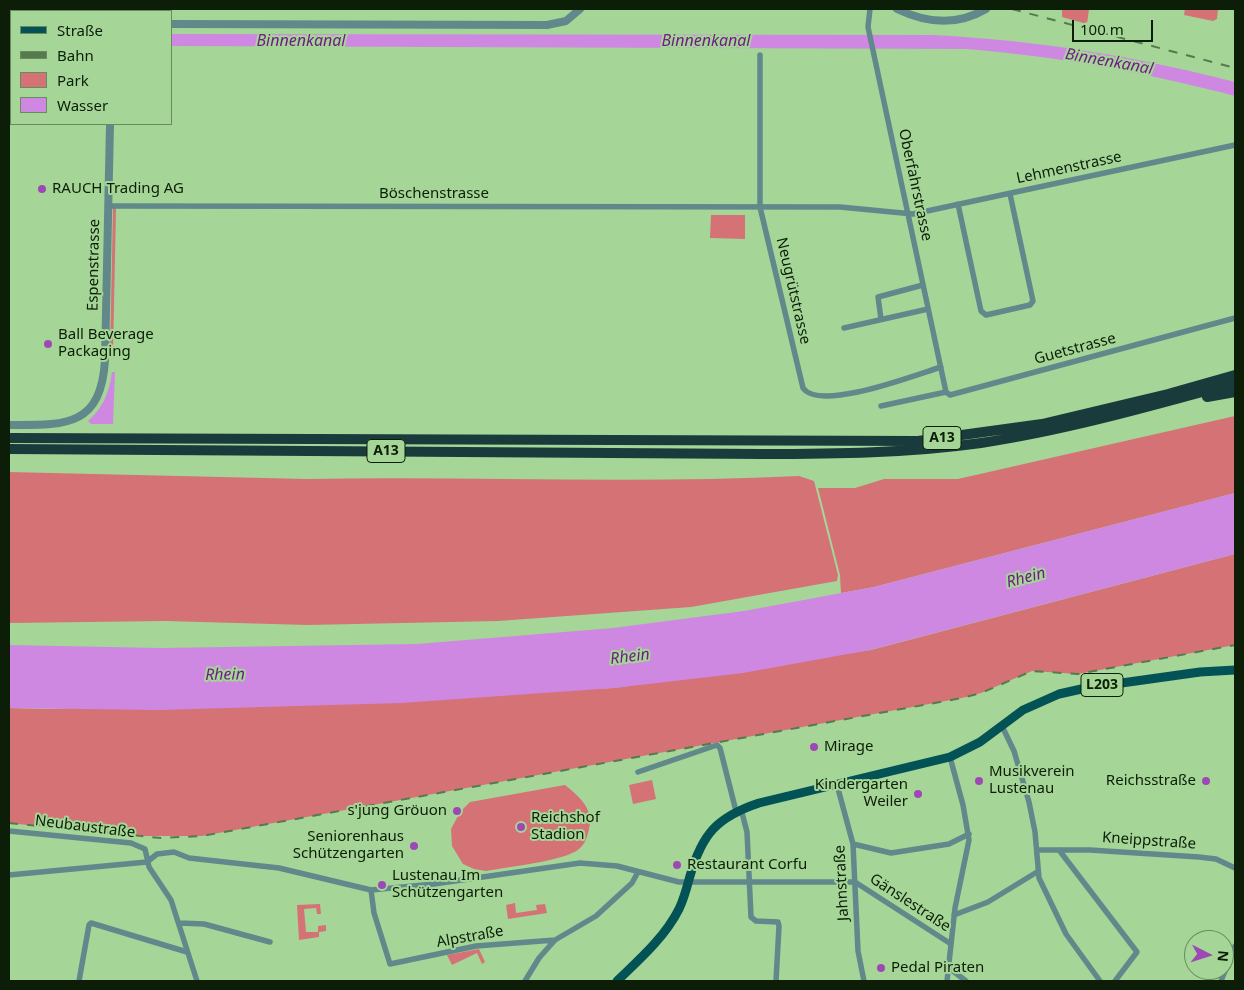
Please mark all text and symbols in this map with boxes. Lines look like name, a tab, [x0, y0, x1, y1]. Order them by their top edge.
legend	[10, 10, 172, 125]
scale bar	[1074, 10, 1155, 42]
text: 100 m	[1080, 19, 1124, 39]
text: Straße	[57, 20, 103, 40]
water label: Binnenkanal	[257, 31, 345, 51]
water label: Binnenkanal	[662, 31, 750, 51]
text: Bahn	[57, 45, 94, 65]
water label: Binnenkanal	[1064, 45, 1154, 79]
text: Park	[57, 70, 89, 90]
text: Wasser	[57, 95, 108, 115]
street label: Oberfahrstrasse	[894, 127, 936, 243]
street label: Lehmenstrasse	[1015, 148, 1123, 188]
place label: RAUCH Trading AG	[52, 180, 184, 198]
marker: RAUCH Trading AG	[36, 183, 48, 195]
street label: Böschenstrasse	[379, 185, 489, 203]
street label: Espenstrasse	[84, 219, 104, 311]
street label: Neugrütstrasse	[772, 236, 814, 346]
place label: Ball Beverage Packaging	[58, 326, 154, 361]
street label: Guetstrasse	[1032, 329, 1118, 369]
marker: Ball Beverage Packaging	[42, 338, 54, 350]
road number: A13	[923, 426, 961, 449]
road number: A13	[367, 440, 405, 462]
water label: Rhein	[1004, 564, 1048, 592]
water label: Rhein	[609, 645, 651, 669]
water label: Rhein	[205, 665, 245, 685]
road number: L203	[1081, 674, 1123, 696]
place label: Mirage	[824, 738, 873, 756]
marker: Mirage	[808, 741, 820, 753]
place label: Musikverein Lustenau	[989, 763, 1075, 798]
place label: Reichsstraße	[1106, 772, 1196, 790]
marker: Musikverein Lustenau	[973, 775, 985, 787]
marker: Reichsstraße	[1200, 775, 1212, 787]
place label: Kindergarten Weiler	[815, 776, 908, 811]
marker: Kindergarten Weiler	[912, 788, 924, 800]
place label: s'jung Gröuon	[347, 802, 447, 820]
marker: s'jung Gröuon	[451, 805, 463, 817]
place label: Reichshof Stadion	[531, 809, 600, 844]
street label: Neubaustraße	[34, 812, 136, 842]
marker: Reichshof Stadion	[515, 821, 527, 833]
place label: Seniorenhaus Schützengarten	[293, 828, 404, 863]
street label: Kneippstraße	[1101, 829, 1197, 853]
marker: Seniorenhaus Schützengarten	[408, 840, 420, 852]
street label: Jahnstraße	[831, 845, 853, 921]
place label: Restaurant Corfu	[687, 856, 807, 874]
marker: Restaurant Corfu	[671, 859, 683, 871]
place label: Lustenau Im Schützengarten	[392, 867, 503, 902]
street label: Gänslestraße	[866, 870, 954, 936]
marker: Lustenau Im Schützengarten	[376, 879, 388, 891]
street label: Alpstraße	[435, 922, 505, 952]
north arrow	[1184, 930, 1234, 980]
text: N	[1213, 950, 1233, 963]
place label: Pedal Piraten	[891, 959, 984, 977]
marker: Pedal Piraten	[875, 962, 887, 974]

